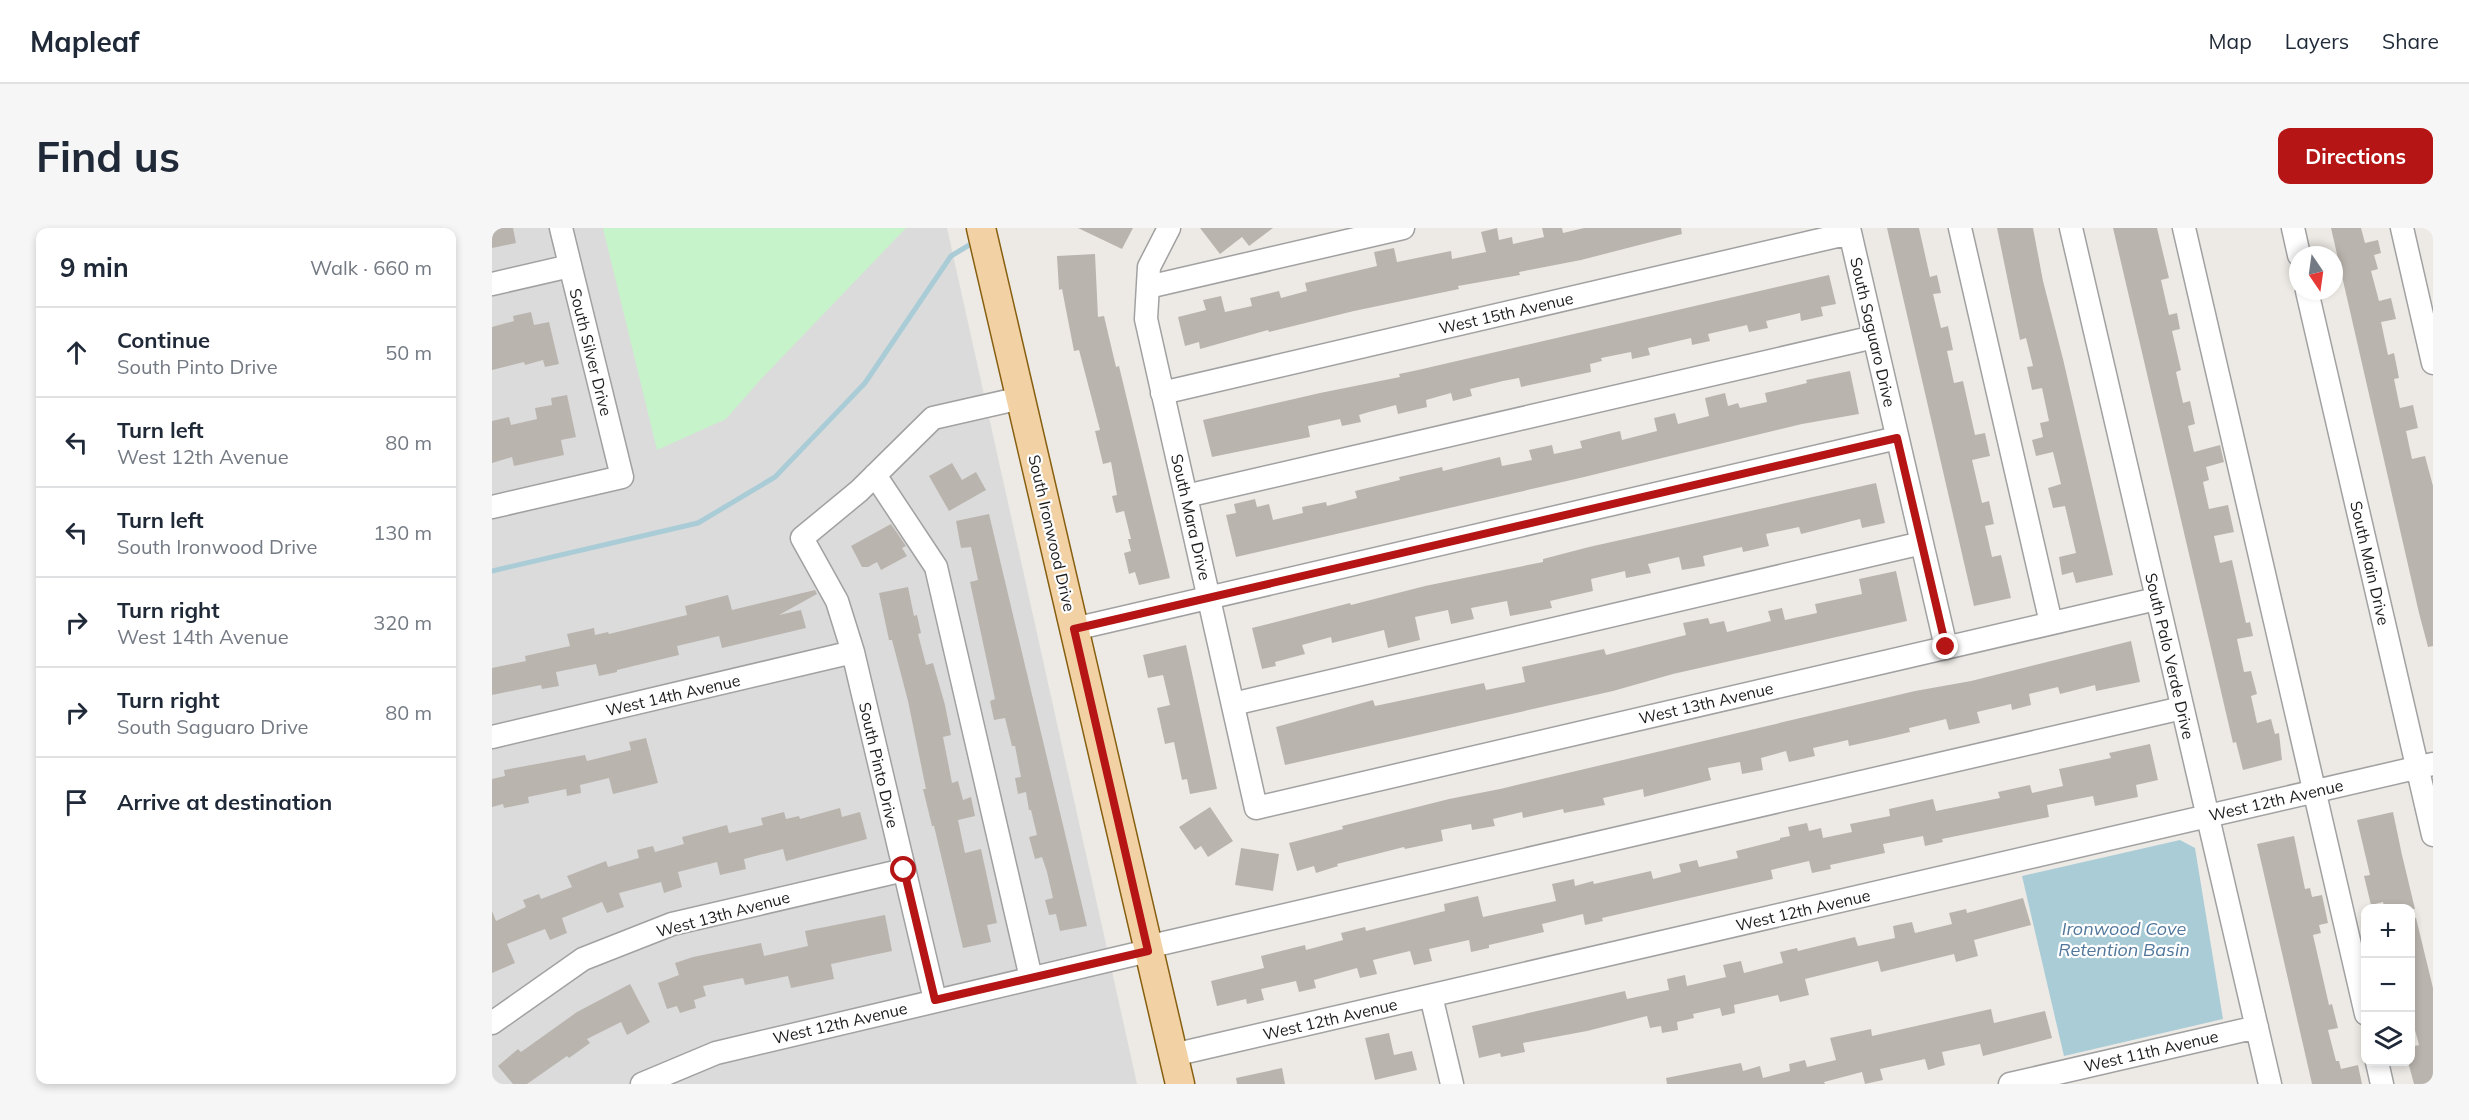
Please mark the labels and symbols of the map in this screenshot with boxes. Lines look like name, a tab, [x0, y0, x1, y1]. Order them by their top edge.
north arrow	[2289, 246, 2343, 300]
street label: South Saguaro Drive	[1846, 255, 1900, 409]
street label: South Silver Drive	[565, 286, 617, 418]
street label: West 15th Avenue	[1437, 288, 1575, 338]
street label: South Mara Drive	[1167, 452, 1215, 582]
street label: South Ironwood Drive	[1024, 453, 1080, 613]
street label: South Main Drive	[2346, 499, 2394, 627]
street label: South Palo Verde Drive	[2141, 571, 2199, 741]
route end	[1932, 633, 1958, 659]
street label: West 14th Avenue	[604, 670, 742, 720]
street label: West 13th Avenue	[1637, 678, 1775, 728]
street label: South Pinto Drive	[855, 700, 903, 830]
street label: West 12th Avenue	[2207, 775, 2345, 825]
route start	[890, 856, 916, 882]
street label: West 12th Avenue	[1734, 885, 1872, 935]
street label: West 13th Avenue	[654, 887, 792, 941]
water label: Ironwood Cove Retention Basin	[2058, 917, 2190, 961]
street label: West 12th Avenue	[1261, 994, 1399, 1044]
street label: West 12th Avenue	[771, 998, 909, 1048]
street label: West 11th Avenue	[2082, 1026, 2220, 1076]

